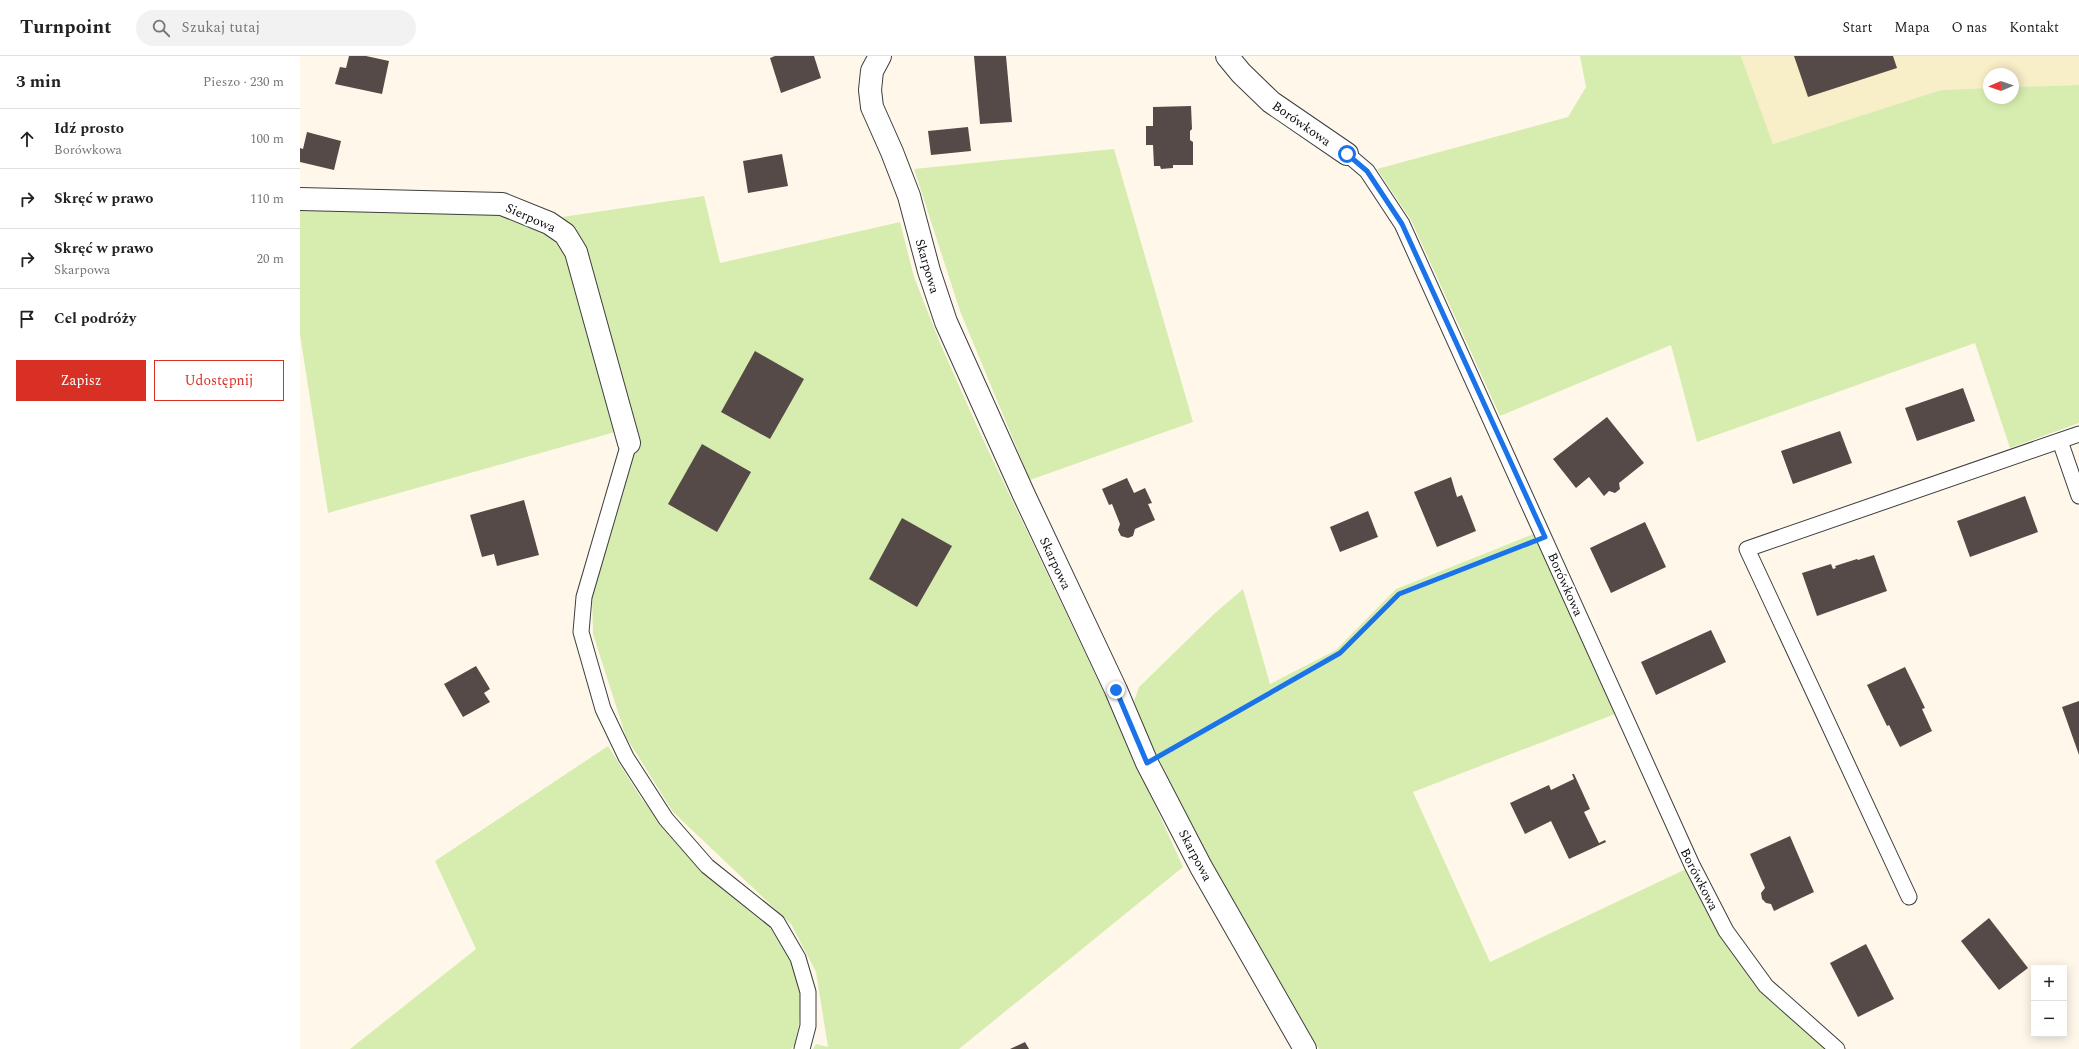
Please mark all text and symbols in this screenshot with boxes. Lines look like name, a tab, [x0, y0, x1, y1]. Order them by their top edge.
search box	[136, 10, 416, 46]
text: Turnpoint	[20, 13, 112, 42]
text: Szukaj tutaj	[182, 16, 260, 39]
icon: search	[150, 17, 172, 39]
text: Start	[1842, 17, 1872, 38]
text: Mapa	[1894, 17, 1930, 38]
text: O nas	[1952, 17, 1987, 38]
text: Kontakt	[2009, 17, 2059, 38]
north arrow	[1983, 68, 2019, 104]
text: 3 min	[16, 69, 61, 95]
text: Pieszo · 230 m	[203, 72, 284, 92]
street label: Borówkowa	[1268, 96, 1335, 152]
text: Idź prosto	[54, 117, 124, 140]
icon: ahead	[16, 128, 38, 150]
text: 100 m	[250, 129, 284, 149]
text: Borówkowa	[54, 140, 122, 160]
route start	[1338, 145, 1356, 163]
text: Skręć w prawo	[54, 187, 153, 210]
icon: right	[16, 188, 38, 210]
text: 110 m	[250, 189, 284, 209]
street label: Sierpowa	[502, 198, 559, 238]
text: Skręć w prawo	[54, 237, 153, 260]
street label: Skarpowa	[910, 237, 945, 297]
icon: right	[16, 248, 38, 270]
text: 20 m	[257, 249, 284, 269]
text: Skarpowa	[54, 260, 110, 280]
text: Cel podróży	[54, 307, 136, 330]
icon: arrive	[16, 308, 38, 330]
button: Zapisz	[16, 360, 146, 401]
button: Udostępnij	[154, 360, 284, 401]
street label: Skarpowa	[1034, 534, 1076, 594]
street label: Borówkowa	[1542, 549, 1588, 620]
route end	[1107, 681, 1125, 699]
street label: Skarpowa	[1173, 826, 1217, 885]
street label: Borówkowa	[1675, 845, 1724, 915]
map controls	[2031, 965, 2067, 1037]
button: +	[2031, 965, 2067, 1001]
button: −	[2031, 1001, 2067, 1037]

